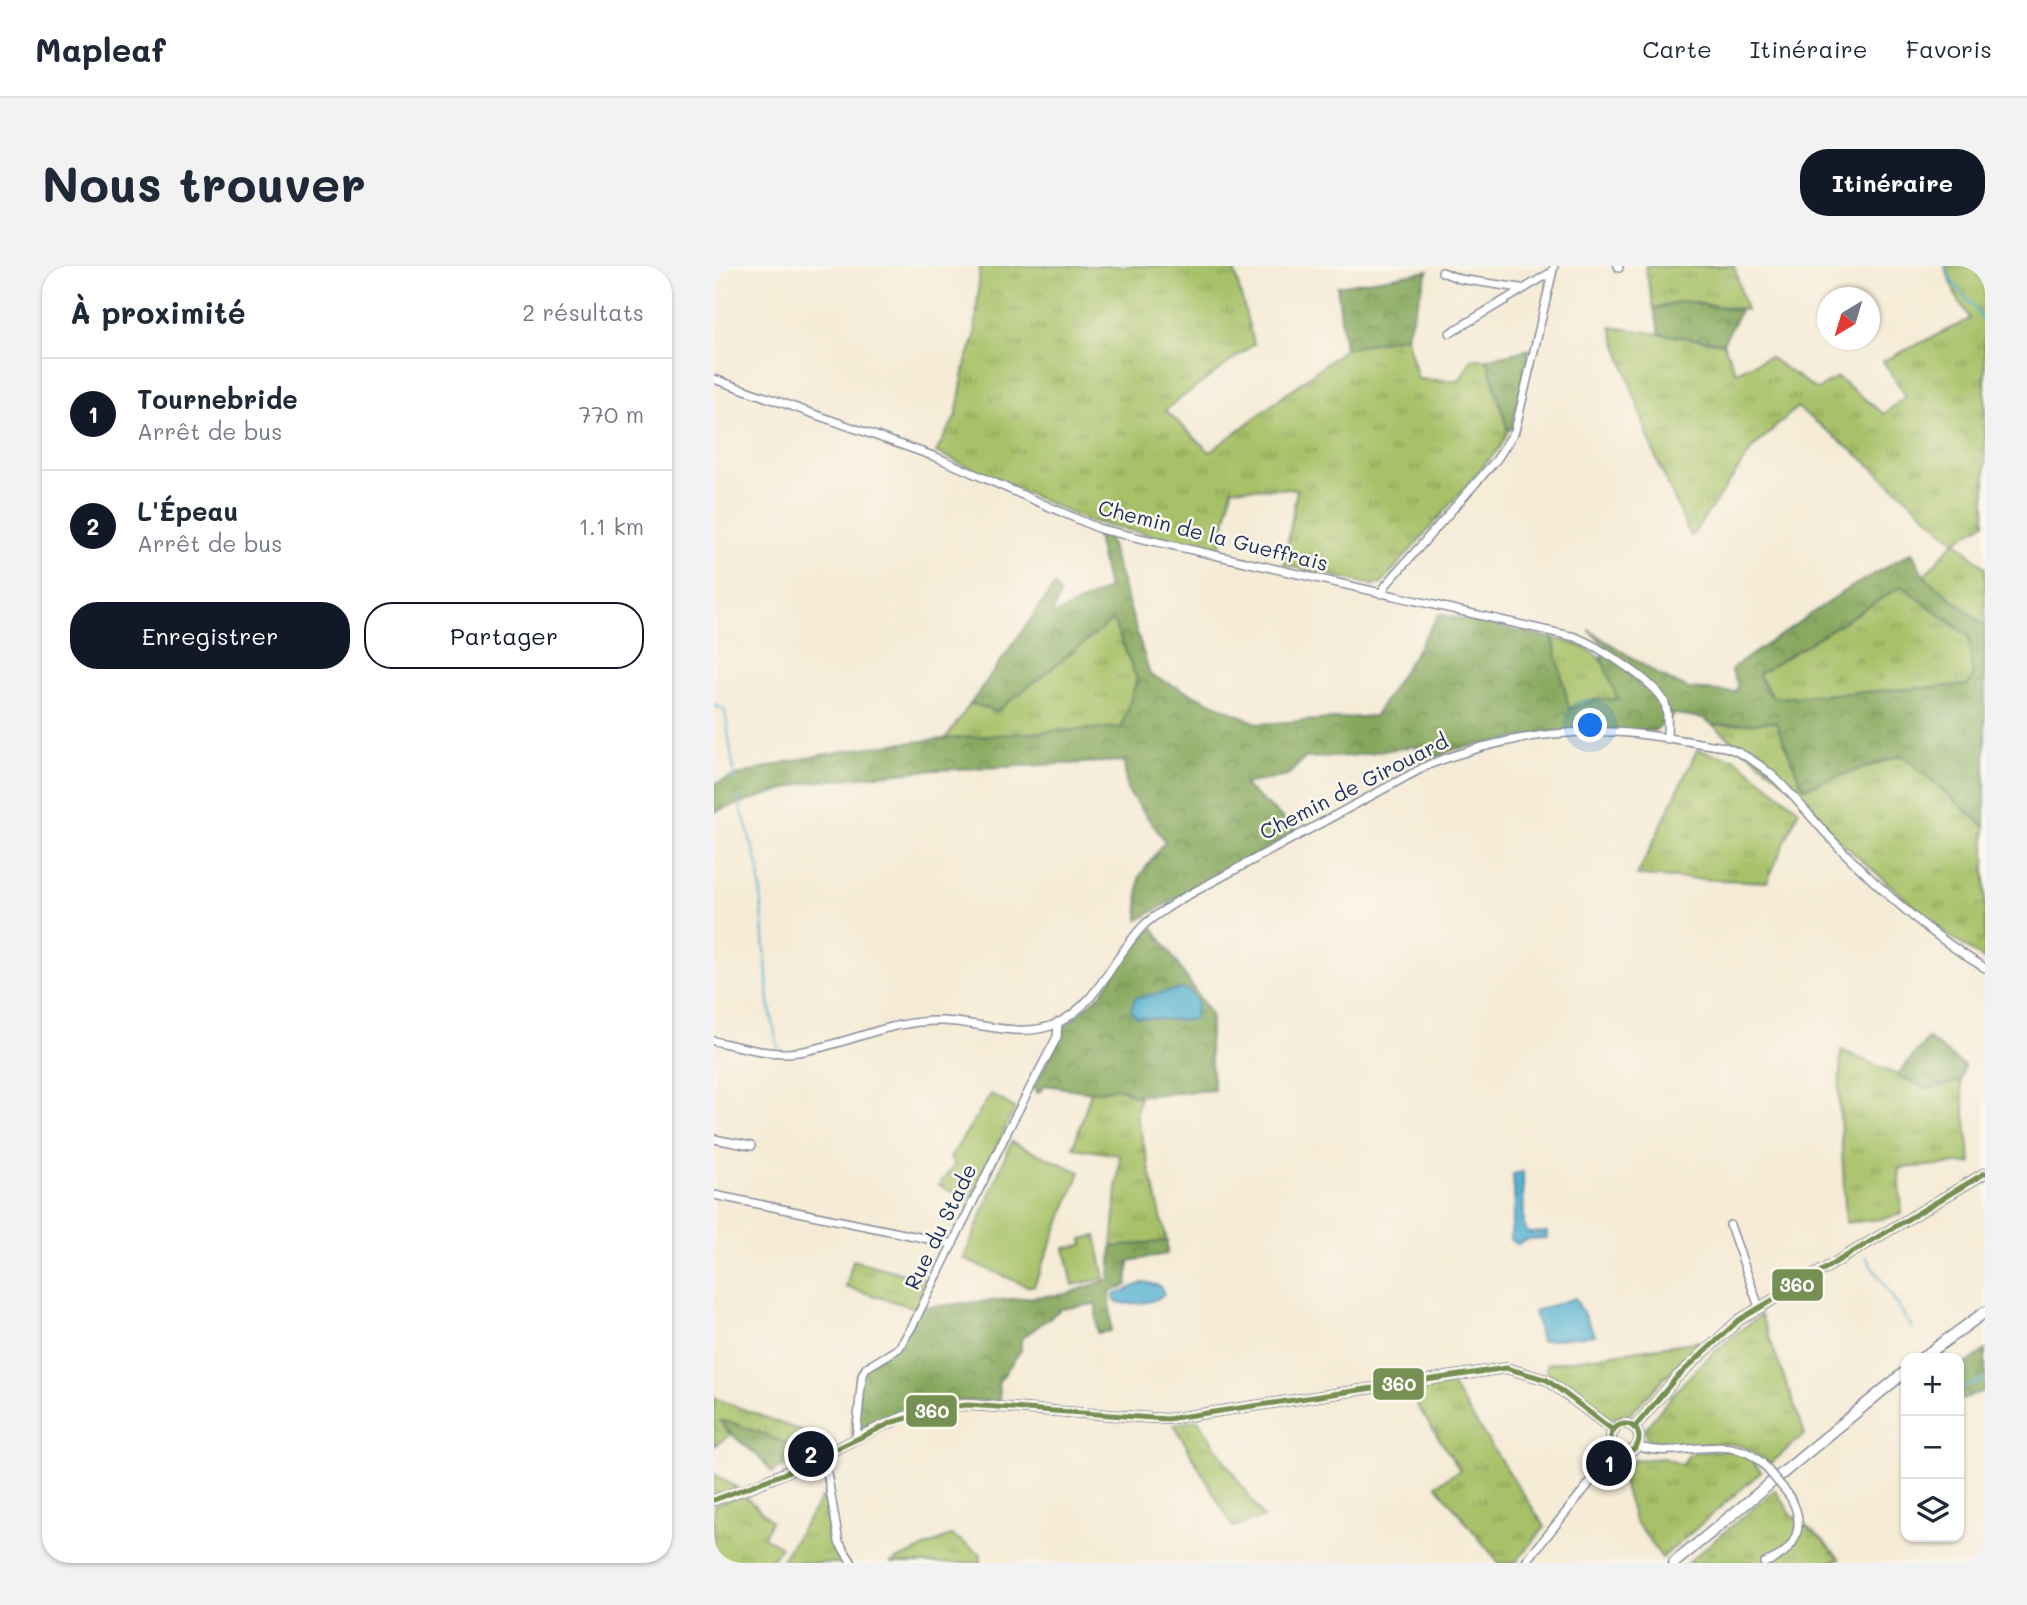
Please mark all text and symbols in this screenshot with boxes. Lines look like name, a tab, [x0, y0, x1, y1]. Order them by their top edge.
text: Mapleaf	[35, 27, 166, 70]
text: Carte	[1642, 33, 1712, 64]
text: Itinéraire	[1750, 33, 1868, 64]
text: Favoris	[1906, 33, 1992, 64]
button: Itinéraire	[1800, 149, 1985, 216]
text: Nous trouver	[42, 151, 366, 214]
north arrow	[1817, 287, 1880, 350]
text: À proximité	[70, 292, 246, 332]
text: 2 résultats	[522, 297, 644, 327]
text: Tournebride	[137, 382, 298, 416]
text: 1	[88, 399, 98, 429]
text: 770 m	[579, 399, 644, 429]
text: Arrêt de bus	[137, 416, 282, 446]
street label: Chemin de la Gueffrais	[1096, 493, 1331, 576]
text: L'Épeau	[137, 494, 238, 528]
text: 2	[87, 511, 99, 541]
text: 1.1 km	[579, 511, 644, 541]
text: Arrêt de bus	[137, 528, 282, 558]
button: Enregistrer	[70, 602, 350, 669]
button: Partager	[364, 602, 644, 669]
your location	[1573, 708, 1607, 742]
street label: Chemin de Girouard	[1255, 726, 1452, 845]
street label: Rue du Stade	[898, 1159, 982, 1294]
line badge: 360	[1771, 1268, 1824, 1302]
text: 360	[1779, 1272, 1815, 1297]
map controls	[1901, 1353, 1964, 1542]
button: +	[1901, 1353, 1964, 1416]
line badge: 360	[1372, 1367, 1425, 1401]
text: 360	[1381, 1371, 1417, 1396]
line badge: 360	[905, 1394, 958, 1428]
text: 360	[914, 1398, 950, 1423]
button: −	[1901, 1416, 1964, 1479]
pin: 2	[788, 1428, 834, 1480]
pin: 1	[1586, 1437, 1632, 1489]
button: layers	[1901, 1479, 1964, 1542]

